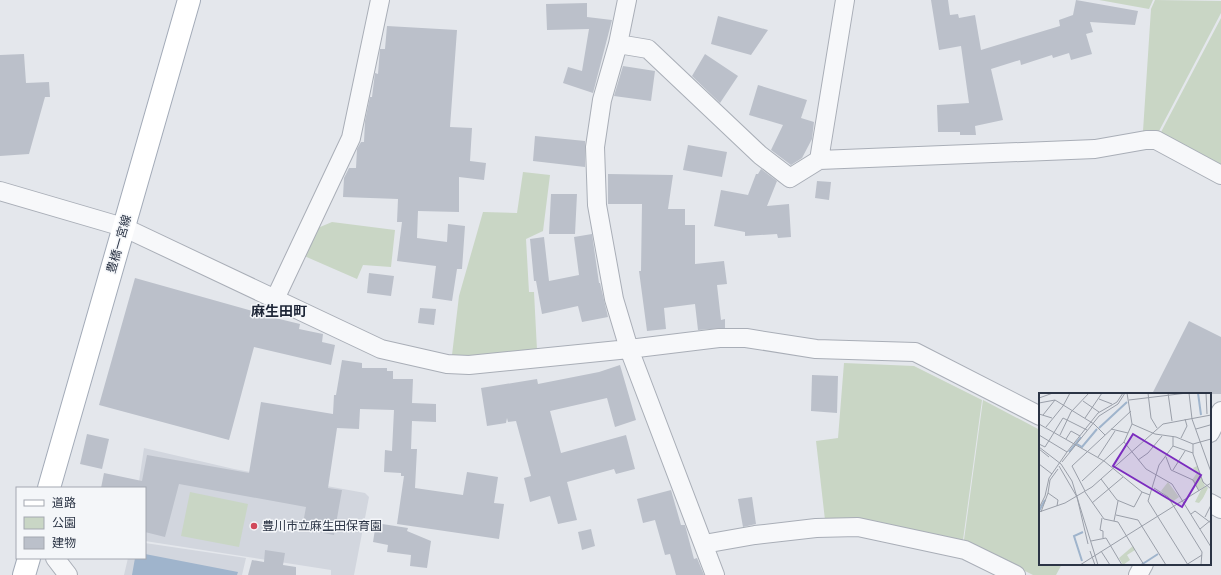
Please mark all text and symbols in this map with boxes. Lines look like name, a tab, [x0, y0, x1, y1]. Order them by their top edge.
street label: 豊橋一宮線	[104, 213, 134, 275]
district label: 麻生田町	[251, 303, 307, 319]
inset map	[1039, 393, 1211, 565]
legend	[16, 487, 146, 559]
text: 道路	[52, 496, 76, 510]
text: 公園	[52, 516, 76, 530]
place label: 豊川市立麻生田保育園	[262, 519, 382, 533]
marker: 豊川市立麻生田保育園	[249, 521, 259, 531]
text: 建物	[52, 536, 76, 550]

